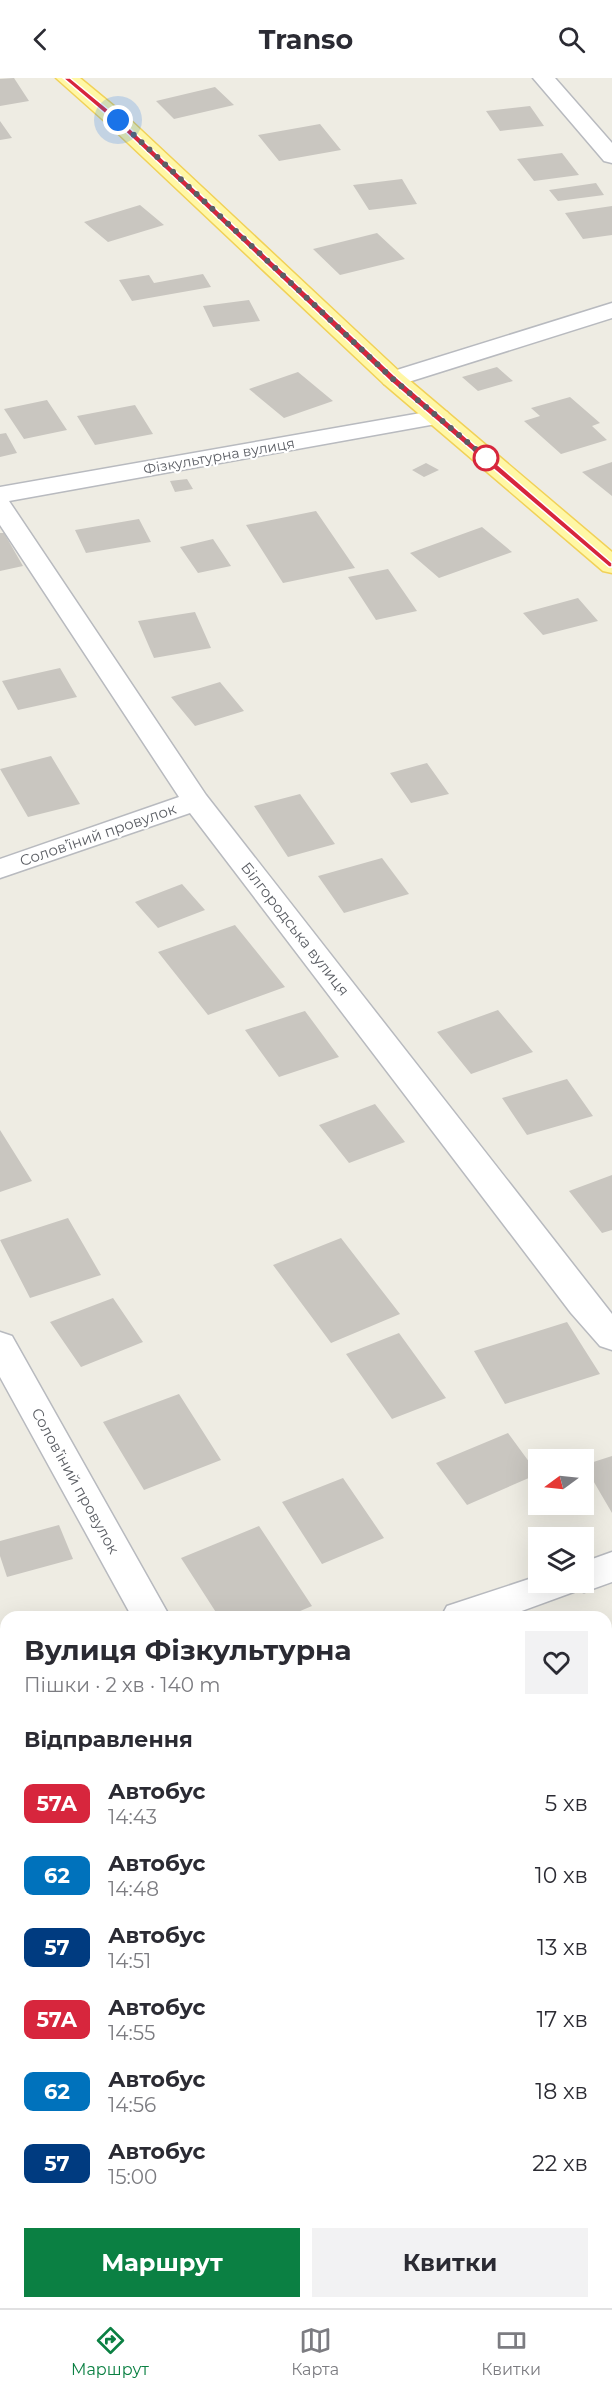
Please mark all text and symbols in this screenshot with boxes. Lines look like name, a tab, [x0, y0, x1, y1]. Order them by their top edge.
icon: back	[24, 23, 57, 56]
text: Transo	[259, 23, 353, 56]
icon: search	[555, 23, 588, 56]
your location	[103, 105, 133, 135]
street label: Фізкультурна вулиця	[142, 434, 296, 478]
unlabelled marker	[473, 445, 499, 471]
street label: Соловʼїний провулок	[17, 799, 179, 870]
street label: Білгородська вулиця	[237, 858, 354, 999]
street label: Соловʼїний провулок	[27, 1404, 124, 1557]
north arrow	[528, 1449, 594, 1515]
map controls	[528, 1449, 594, 1593]
button: layers	[528, 1527, 594, 1593]
button: heart	[525, 1631, 588, 1694]
text: Вулиця Фізкультурна	[24, 1633, 351, 1667]
text: Пішки · 2 хв · 140 m	[24, 1673, 220, 1697]
text: Відправлення	[24, 1726, 193, 1753]
text: Автобус	[108, 1778, 206, 1805]
text: 5 хв	[545, 1790, 588, 1817]
text: 57А	[37, 1791, 77, 1816]
text: 14:43	[108, 1805, 157, 1829]
text: Автобус	[108, 1850, 206, 1877]
text: 10 хв	[535, 1862, 588, 1889]
text: 62	[44, 1863, 70, 1888]
text: 14:48	[108, 1877, 159, 1901]
text: Автобус	[108, 1922, 206, 1949]
text: 13 хв	[537, 1934, 588, 1961]
text: 57	[44, 1935, 70, 1960]
text: 14:51	[108, 1949, 151, 1973]
text: Автобус	[108, 1994, 206, 2021]
text: 17 хв	[536, 2006, 588, 2033]
text: 57А	[37, 2007, 77, 2032]
text: 14:55	[108, 2021, 155, 2045]
text: Автобус	[108, 2066, 206, 2093]
text: 18 хв	[535, 2078, 588, 2105]
text: 62	[44, 2079, 70, 2104]
text: 14:56	[108, 2093, 156, 2117]
text: Автобус	[108, 2138, 206, 2165]
text: 22 хв	[532, 2150, 588, 2177]
text: 57	[44, 2151, 70, 2176]
text: 15:00	[108, 2165, 157, 2189]
button: Маршрут	[24, 2228, 300, 2297]
button: Квитки	[312, 2228, 588, 2297]
tab: Маршрут	[71, 2324, 149, 2379]
tab: Карта	[291, 2324, 339, 2379]
tab: Квитки	[481, 2324, 541, 2379]

